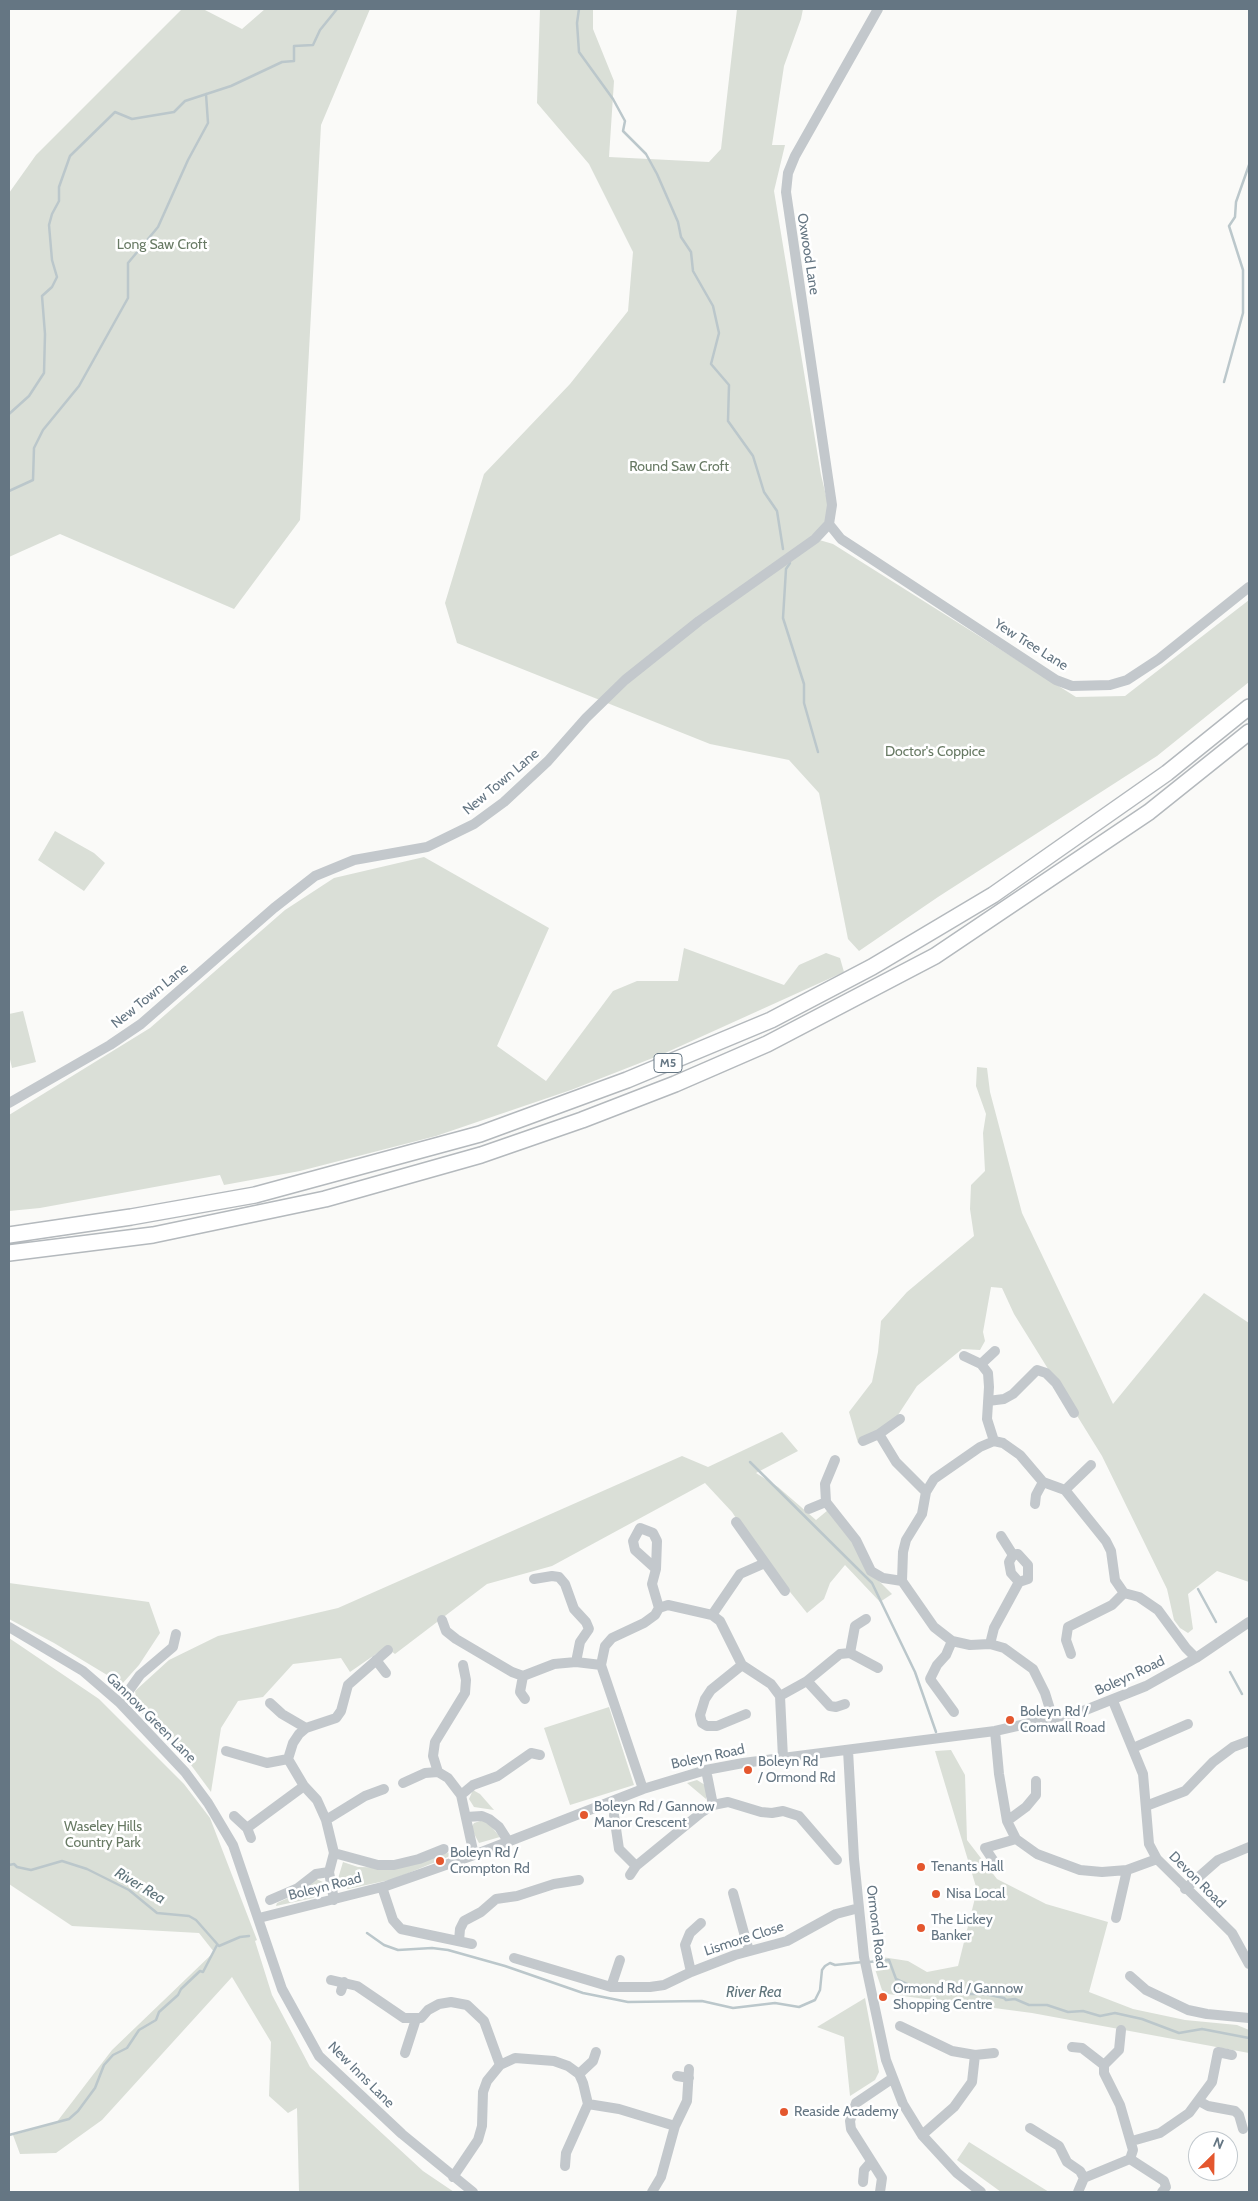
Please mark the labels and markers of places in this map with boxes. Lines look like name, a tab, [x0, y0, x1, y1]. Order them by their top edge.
place label: Boleyn Rd / Cornwall Road	[1020, 1704, 1105, 1736]
marker: Boleyn Rd / Cornwall Road	[1004, 1714, 1016, 1726]
place label: Boleyn Rd / Ormond Rd	[758, 1754, 835, 1786]
marker: Boleyn Rd / Ormond Rd	[742, 1764, 754, 1776]
place label: Boleyn Rd / Gannow Manor Crescent	[594, 1799, 715, 1831]
marker: Boleyn Rd / Gannow Manor Crescent	[578, 1809, 590, 1821]
place label: Boleyn Rd / Crompton Rd	[450, 1845, 530, 1878]
marker: Boleyn Rd / Crompton Rd	[434, 1855, 446, 1867]
place label: Tenants Hall	[931, 1859, 1004, 1875]
marker: Tenants Hall	[915, 1861, 927, 1873]
place label: Nisa Local	[946, 1886, 1005, 1902]
marker: Nisa Local	[930, 1888, 942, 1900]
place label: The Lickey Banker	[931, 1912, 993, 1944]
marker: The Lickey Banker	[915, 1922, 927, 1934]
place label: Ormond Rd / Gannow Shopping Centre	[893, 1981, 1023, 2014]
marker: Ormond Rd / Gannow Shopping Centre	[877, 1991, 889, 2003]
place label: Reaside Academy	[794, 2104, 899, 2120]
marker: Reaside Academy	[778, 2106, 790, 2118]

